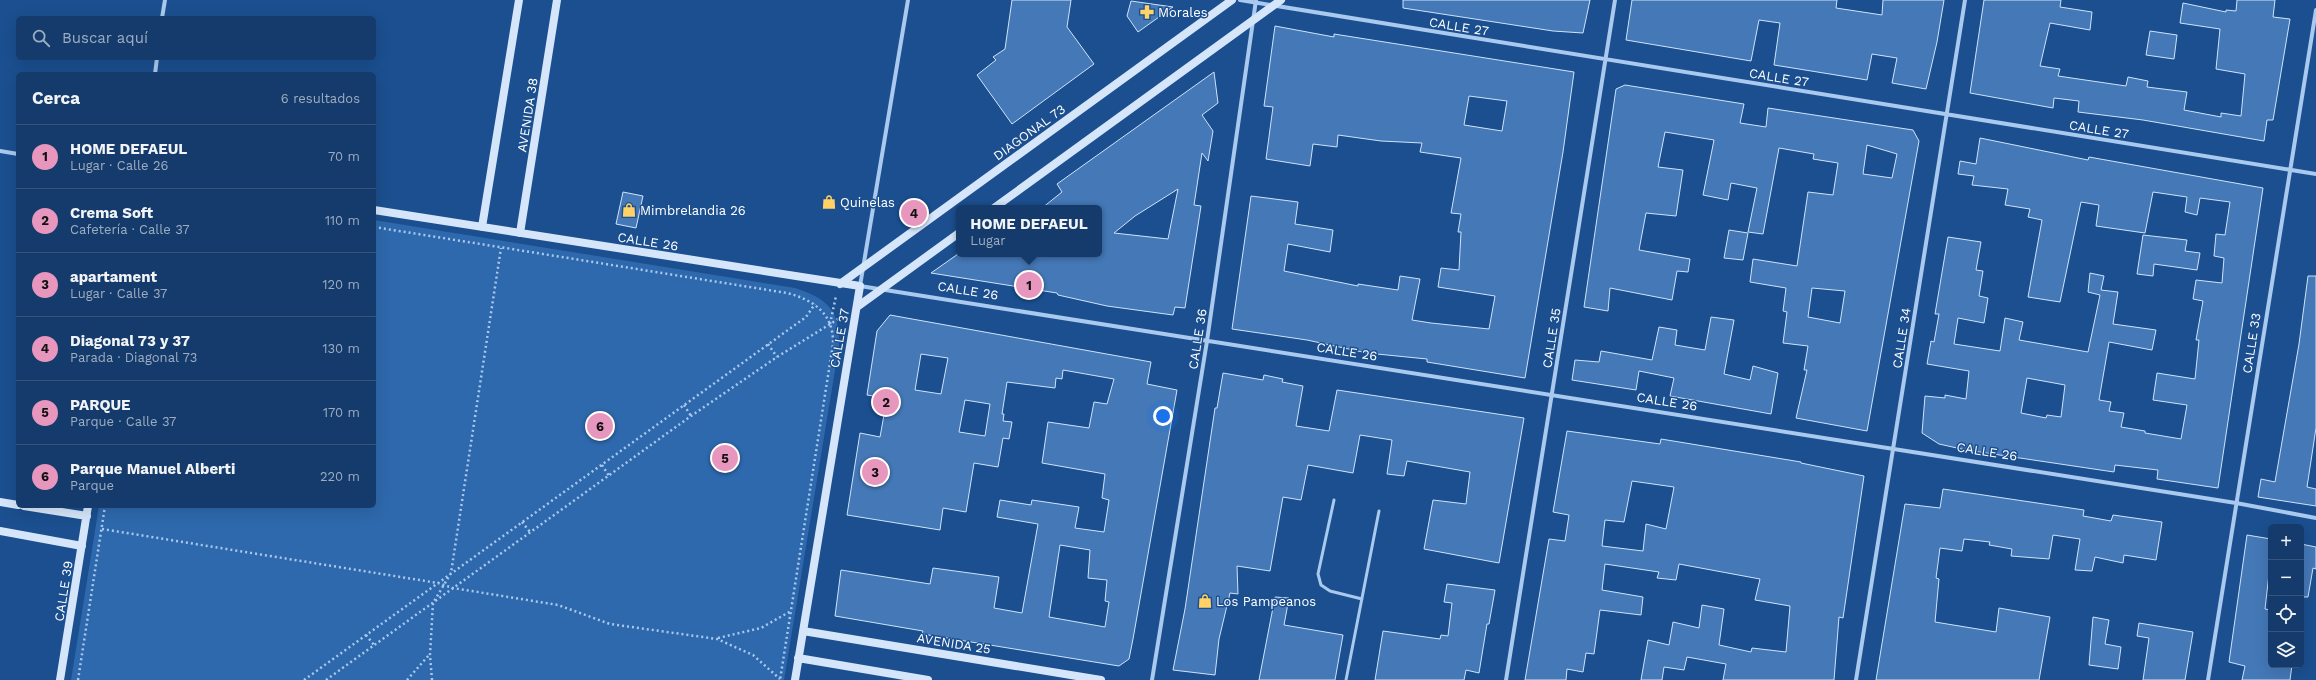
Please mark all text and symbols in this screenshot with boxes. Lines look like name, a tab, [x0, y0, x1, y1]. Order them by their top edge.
pharmacy icon: Morales	[1139, 4, 1155, 20]
place label: Morales	[1158, 5, 1208, 20]
street label: CALLE 27	[1428, 14, 1490, 39]
search box	[16, 16, 376, 60]
icon: search	[30, 27, 52, 49]
text: Buscar aquí	[62, 29, 148, 47]
street label: CALLE 27	[1748, 65, 1810, 90]
street label: AVENIDA 38	[514, 77, 541, 153]
text: Cerca	[32, 88, 80, 108]
text: 6 resultados	[281, 91, 360, 106]
street label: DIAGONAL 73	[991, 101, 1068, 163]
street label: CALLE 27	[2068, 117, 2130, 142]
text: HOME DEFAEUL	[70, 140, 187, 158]
text: 1	[42, 149, 48, 164]
text: 70 m	[328, 149, 360, 164]
text: Lugar · Calle 26	[70, 158, 168, 173]
shop icon: Quinelas	[821, 194, 837, 210]
place label: Quinelas	[840, 195, 895, 210]
pin: 4	[901, 198, 927, 228]
shop icon: Mimbrelandia 26	[621, 202, 637, 218]
place label: Mimbrelandia 26	[640, 203, 746, 218]
text: Crema Soft	[70, 204, 153, 222]
popup	[956, 205, 1102, 257]
text: 2	[41, 213, 49, 228]
text: 110 m	[325, 213, 360, 228]
text: HOME DEFAEUL	[970, 215, 1088, 233]
text: Cafetería · Calle 37	[70, 222, 190, 237]
street label: CALLE 26	[616, 229, 679, 254]
text: Lugar	[970, 233, 1006, 248]
text: apartament	[70, 268, 157, 286]
pin: 1	[1016, 270, 1042, 300]
text: 3	[41, 277, 49, 292]
text: 120 m	[322, 277, 360, 292]
street label: CALLE 26	[936, 278, 999, 303]
text: Lugar · Calle 37	[70, 286, 167, 301]
street label: CALLE 37	[827, 307, 852, 369]
street label: CALLE 35	[1539, 307, 1564, 369]
street label: CALLE 34	[1889, 307, 1914, 370]
street label: CALLE 36	[1185, 308, 1210, 371]
street label: CALLE 33	[2239, 312, 2264, 374]
text: Diagonal 73 y 37	[70, 332, 190, 350]
street label: CALLE 26	[1315, 339, 1378, 364]
text: 4	[41, 341, 49, 356]
text: 130 m	[322, 341, 360, 356]
text: Parada · Diagonal 73	[70, 350, 197, 365]
pin: 2	[873, 387, 899, 417]
street label: CALLE 26	[1635, 389, 1698, 414]
text: PARQUE	[70, 396, 131, 414]
text: 5	[41, 405, 49, 420]
text: 170 m	[323, 405, 360, 420]
your location	[1153, 406, 1173, 426]
pin: 6	[587, 411, 613, 441]
text: Parque · Calle 37	[70, 414, 176, 429]
street label: CALLE 26	[1955, 439, 2018, 464]
pin: 5	[712, 443, 738, 473]
pin: 3	[862, 457, 888, 487]
text: Parque Manuel Alberti	[70, 460, 235, 478]
text: 6	[41, 469, 49, 484]
text: 220 m	[320, 469, 360, 484]
text: Parque	[70, 478, 114, 493]
map controls	[2268, 524, 2304, 668]
button: +	[2268, 524, 2304, 560]
street label: CALLE 39	[51, 560, 76, 623]
button: −	[2268, 560, 2304, 596]
shop icon: Los Pampeanos	[1197, 593, 1213, 609]
place label: Los Pampeanos	[1216, 594, 1316, 609]
button: locate	[2268, 596, 2304, 632]
street label: AVENIDA 25	[916, 630, 992, 657]
button: layers	[2268, 632, 2304, 668]

